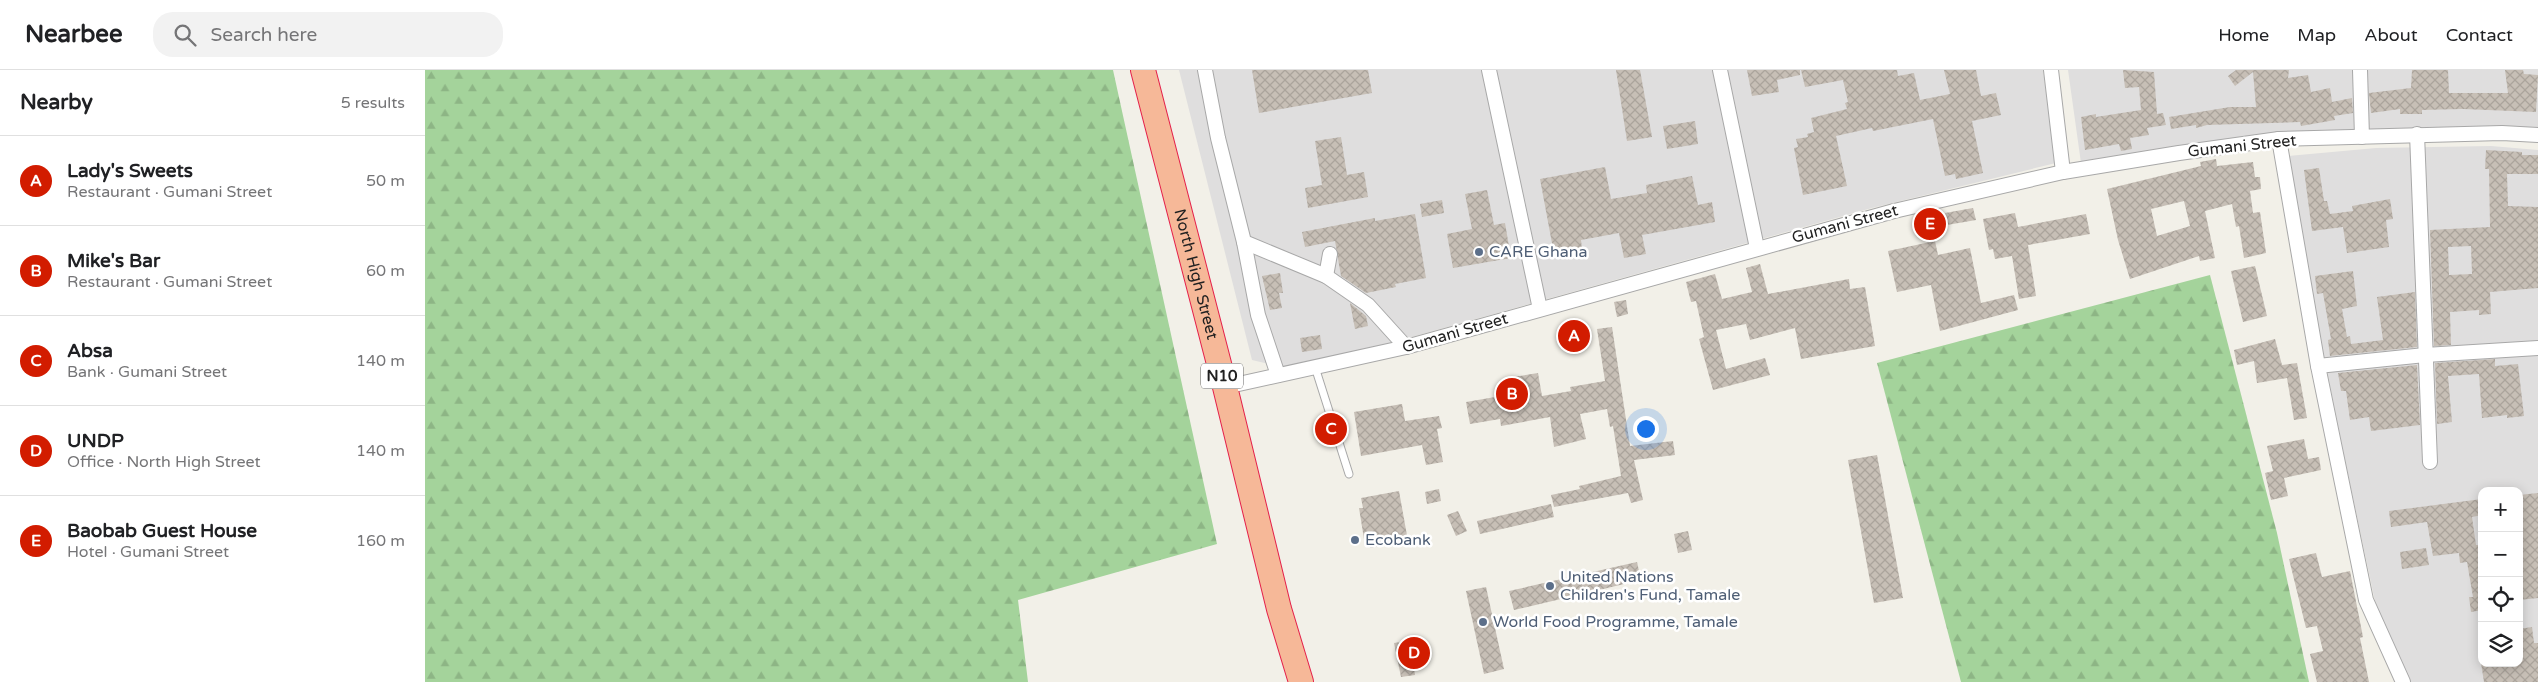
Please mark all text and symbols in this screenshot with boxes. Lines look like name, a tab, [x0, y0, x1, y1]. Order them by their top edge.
search box	[153, 12, 503, 57]
text: Nearbee	[25, 20, 123, 49]
icon: search	[171, 21, 199, 49]
text: Search here	[211, 24, 317, 46]
text: Home	[2218, 24, 2269, 46]
text: Map	[2297, 24, 2336, 46]
text: About	[2364, 24, 2418, 46]
text: Contact	[2446, 24, 2513, 46]
text: Nearby	[20, 90, 93, 115]
text: 5 results	[341, 93, 405, 113]
street label: Gumani Street	[2187, 130, 2297, 162]
text: Lady's Sweets	[67, 160, 193, 182]
text: A	[30, 171, 42, 191]
text: 50 m	[366, 171, 405, 191]
text: Restaurant · Gumani Street	[67, 182, 272, 202]
street label: Gumani Street	[1790, 200, 1900, 248]
pin: E	[1914, 205, 1946, 243]
street label: North High Street	[1169, 207, 1222, 342]
place label: CARE Ghana	[1489, 242, 1587, 262]
marker: CARE Ghana	[1473, 246, 1485, 258]
text: Mike's Bar	[67, 250, 160, 272]
text: B	[30, 261, 42, 281]
text: 60 m	[366, 261, 405, 281]
text: Restaurant · Gumani Street	[67, 272, 272, 292]
street label: Gumani Street	[1400, 308, 1510, 358]
pin: A	[1558, 317, 1590, 355]
text: Absa	[67, 340, 113, 362]
text: C	[30, 351, 42, 371]
text: 140 m	[356, 351, 405, 371]
text: Bank · Gumani Street	[67, 362, 227, 382]
road number: N10	[1201, 364, 1243, 388]
pin: B	[1496, 375, 1528, 413]
pin: C	[1315, 410, 1347, 448]
your location	[1633, 416, 1659, 442]
text: UNDP	[67, 430, 124, 452]
text: D	[30, 441, 42, 461]
text: 140 m	[356, 441, 405, 461]
text: Office · North High Street	[67, 452, 261, 472]
map controls	[2478, 487, 2523, 667]
button: +	[2478, 487, 2523, 532]
text: Baobab Guest House	[67, 520, 257, 542]
place label: Ecobank	[1365, 530, 1431, 550]
text: E	[31, 531, 41, 551]
text: 160 m	[356, 531, 405, 551]
button: −	[2478, 532, 2523, 577]
marker: Ecobank	[1349, 534, 1361, 546]
text: Hotel · Gumani Street	[67, 542, 229, 562]
place label: United Nations Children's Fund, Tamale	[1560, 567, 1740, 605]
button: locate	[2478, 577, 2523, 622]
marker: United Nations Children's Fund, Tamale	[1544, 580, 1556, 592]
place label: World Food Programme, Tamale	[1493, 612, 1738, 632]
marker: World Food Programme, Tamale	[1477, 616, 1489, 628]
button: layers	[2478, 622, 2523, 667]
pin: D	[1398, 634, 1430, 672]

